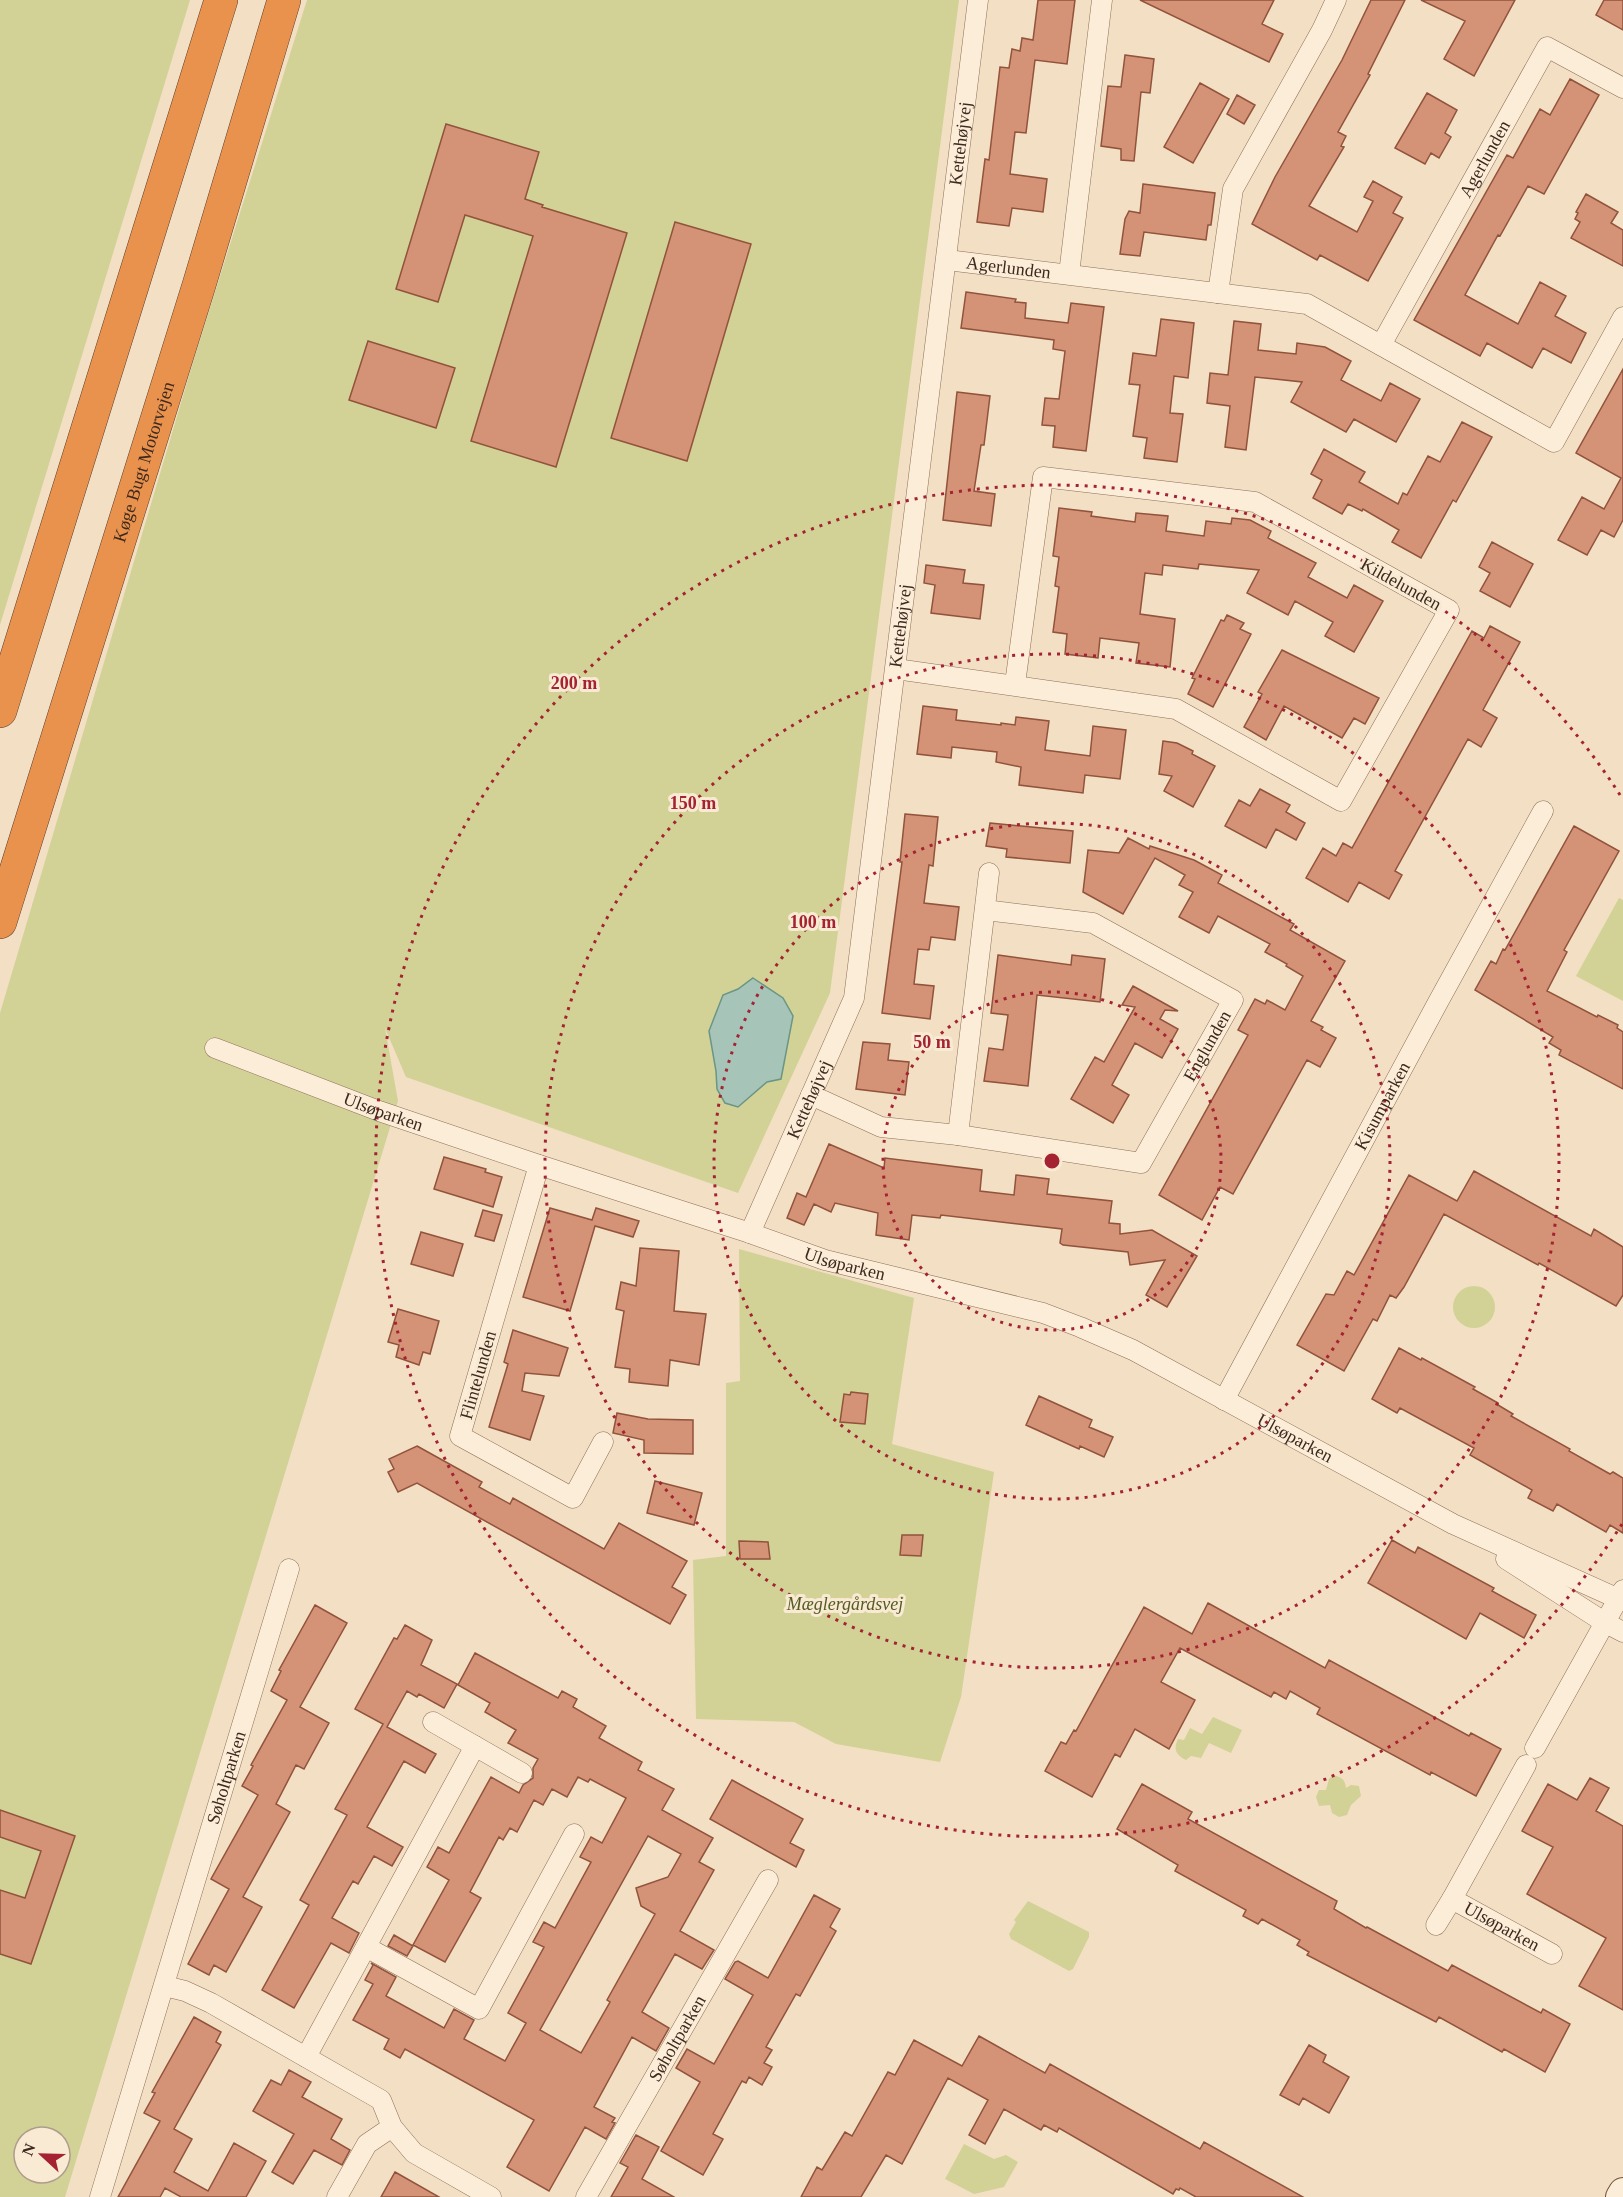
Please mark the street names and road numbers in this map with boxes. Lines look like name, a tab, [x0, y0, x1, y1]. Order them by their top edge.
street label: Kettehøjvej	[945, 101, 975, 186]
street label: Agerlunden	[1455, 117, 1514, 201]
street label: Agerlunden	[965, 252, 1052, 283]
street label: Køge Bugt Motorvejen	[109, 379, 178, 545]
street label: Kildelunden	[1357, 554, 1445, 614]
street label: Kettehøjvej	[885, 583, 915, 669]
street label: Englunden	[1179, 1007, 1235, 1085]
street label: Kettehøjvej	[783, 1057, 835, 1142]
street label: Kisumparken	[1350, 1058, 1414, 1153]
street label: Ulsøparken	[341, 1088, 426, 1135]
street label: Ulsøparken	[801, 1243, 887, 1284]
street label: Flintelunden	[456, 1329, 500, 1421]
street label: Ulsøparken	[1254, 1409, 1336, 1467]
street label: Søholtparken	[203, 1729, 250, 1826]
street label: Ulsøparken	[1461, 1898, 1543, 1955]
street label: Søholtparken	[645, 1992, 710, 2085]

